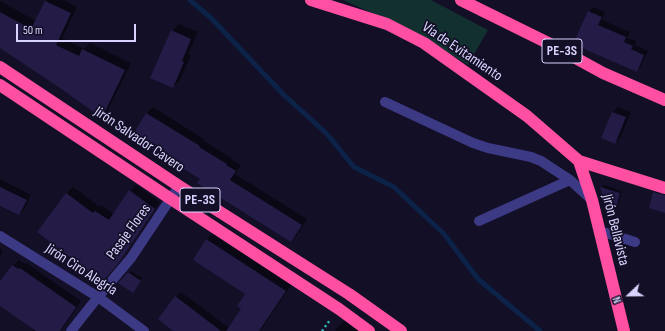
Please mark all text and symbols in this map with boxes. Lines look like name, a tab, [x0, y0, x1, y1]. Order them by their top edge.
scale bar	[18, 16, 138, 42]
street label: Vía de Evitamiento	[418, 19, 506, 85]
text: 50 m	[23, 23, 43, 38]
road number: PE-3S	[542, 39, 582, 63]
street label: Jirón Salvador Cavero	[90, 103, 188, 177]
road number: PE-3S	[180, 188, 220, 212]
street label: Jirón Bellavista	[597, 192, 633, 268]
street label: Pasaje Flores	[103, 201, 155, 263]
street label: Jirón Ciro Alegría	[42, 240, 120, 300]
north arrow	[609, 275, 649, 315]
text: N	[610, 295, 625, 305]

